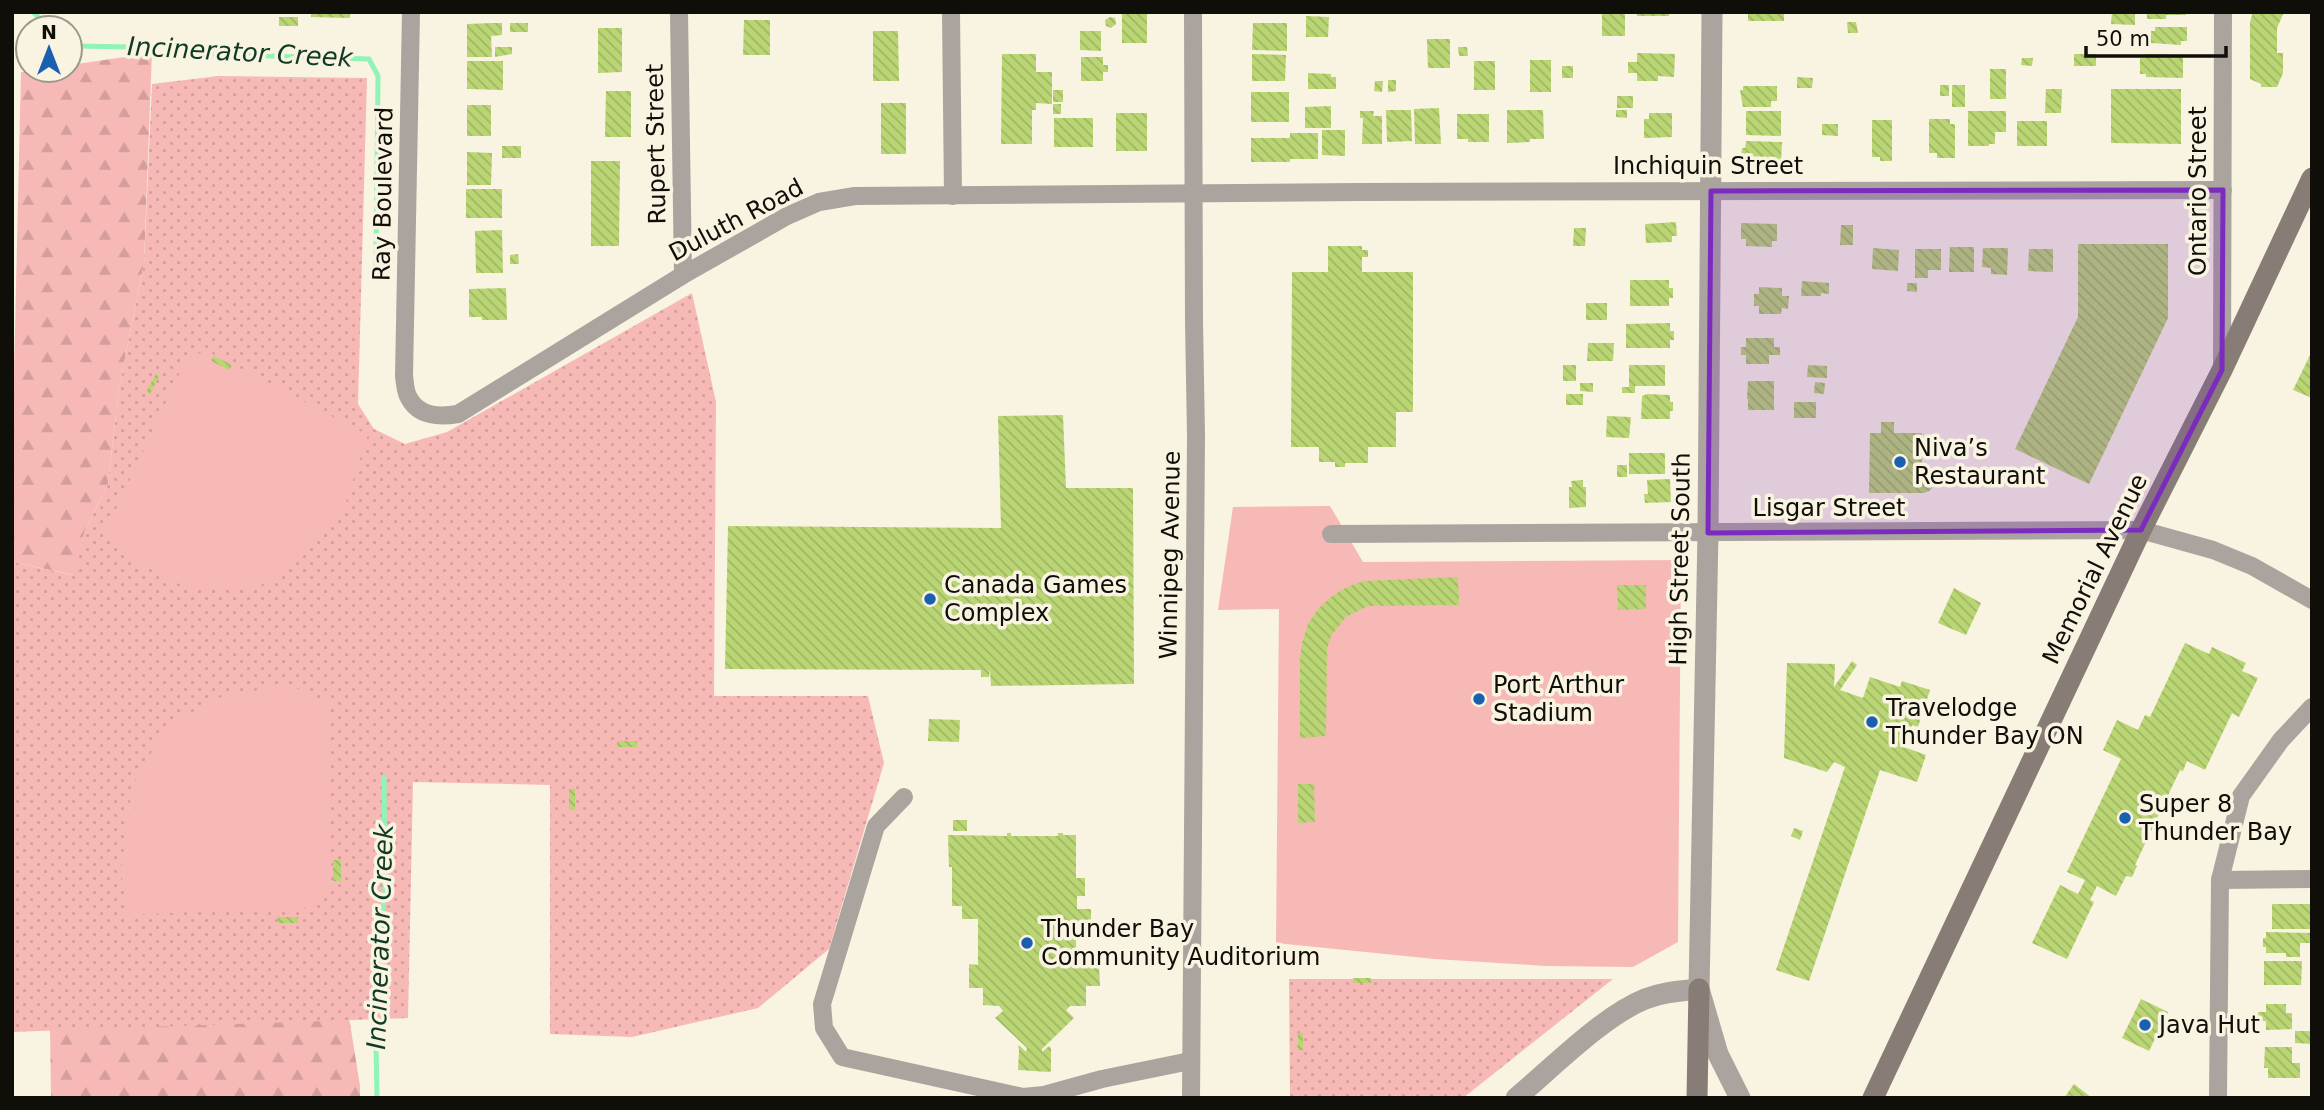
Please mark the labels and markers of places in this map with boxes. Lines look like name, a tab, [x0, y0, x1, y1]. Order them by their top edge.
place label: Niva’s Restaurant	[1914, 434, 2045, 490]
marker: Niva’s Restaurant	[1892, 454, 1908, 470]
place label: Canada Games Complex	[944, 571, 1127, 627]
marker: Canada Games Complex	[922, 591, 938, 607]
place label: Port Arthur Stadium	[1493, 671, 1624, 727]
marker: Port Arthur Stadium	[1471, 691, 1487, 707]
place label: Travelodge Thunder Bay ON	[1885, 694, 2084, 750]
marker: Travelodge Thunder Bay ON	[1864, 714, 1880, 730]
place label: Super 8 Thunder Bay	[2138, 790, 2292, 846]
marker: Super 8 Thunder Bay	[2117, 810, 2133, 826]
place label: Thunder Bay Community Auditorium	[1040, 915, 1320, 971]
marker: Thunder Bay Community Auditorium	[1019, 935, 1035, 951]
place label: Java Hut	[2157, 1011, 2260, 1039]
marker: Java Hut	[2137, 1017, 2153, 1033]

